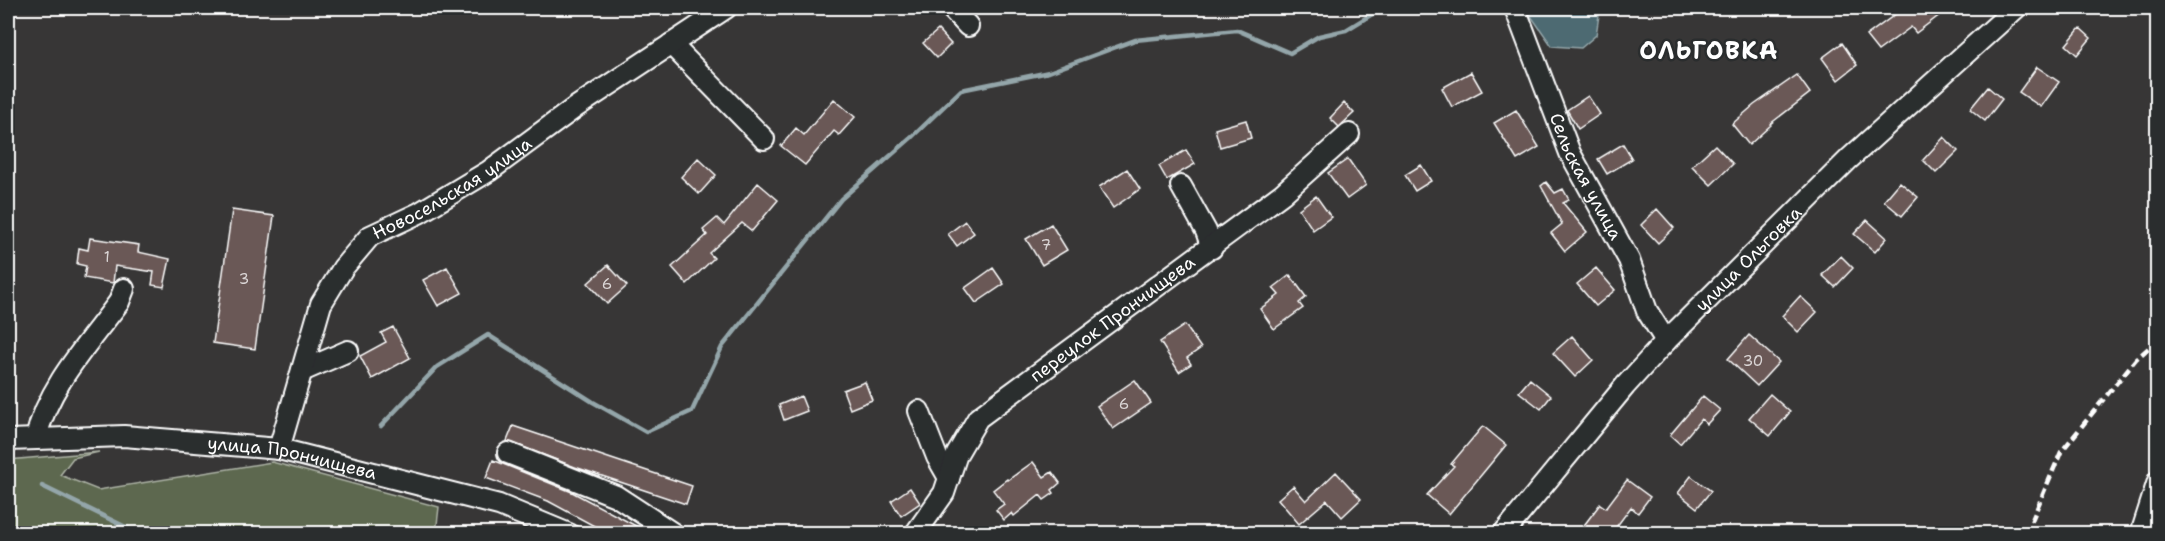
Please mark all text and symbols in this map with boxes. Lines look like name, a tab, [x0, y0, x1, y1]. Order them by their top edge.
district label: ОЛЬГОВКА	[1639, 35, 1779, 67]
street label: Сельская улица	[1544, 110, 1628, 244]
street label: Новосельская улица	[368, 132, 537, 245]
street label: улица Ольговка	[1690, 201, 1807, 317]
house number: 7	[1041, 235, 1051, 255]
house number: 1	[104, 247, 110, 267]
street label: переулок Прончищева	[1025, 250, 1200, 388]
house number: 3	[239, 269, 249, 289]
house number: 6	[602, 274, 612, 294]
house number: 30	[1743, 351, 1763, 371]
house number: 6	[1119, 394, 1129, 414]
street label: улица Прончищева	[206, 431, 379, 485]

